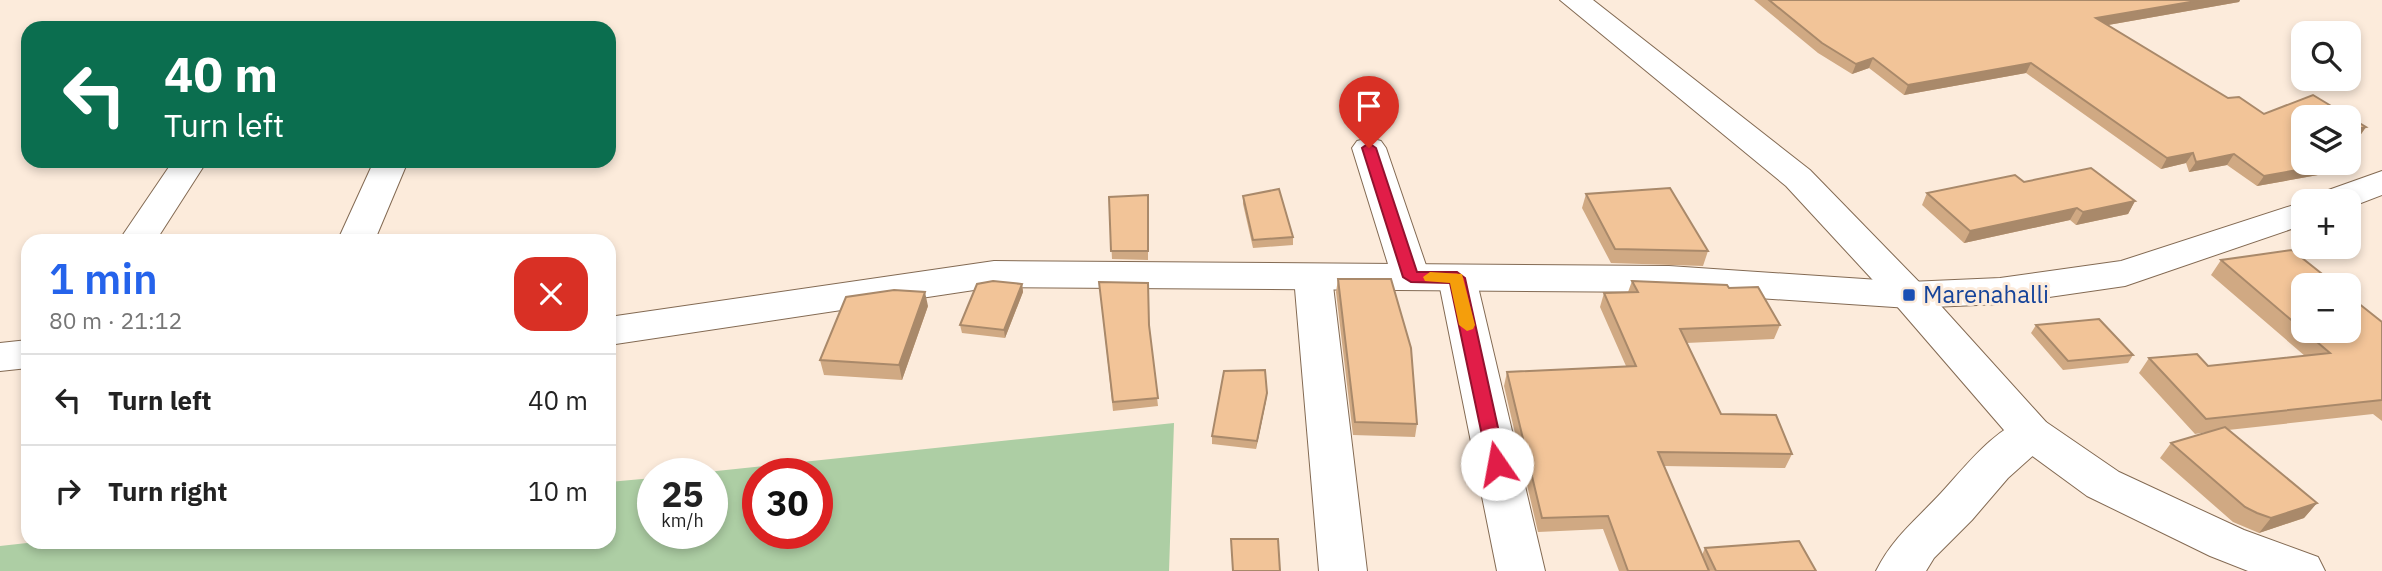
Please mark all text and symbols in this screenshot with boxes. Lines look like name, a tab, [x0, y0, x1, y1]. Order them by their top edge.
map controls	[2291, 21, 2361, 343]
button: search	[2291, 21, 2361, 91]
text: 40 m	[164, 42, 278, 105]
icon: left	[49, 49, 140, 140]
pin	[1339, 76, 1399, 148]
icon: arrive	[1350, 87, 1388, 125]
text: Turn left	[164, 104, 284, 146]
button: layers	[2291, 105, 2361, 175]
button: +	[2291, 189, 2361, 259]
text: 1 min	[49, 251, 158, 306]
button: close	[514, 257, 588, 331]
button: −	[2291, 273, 2361, 343]
place label: Marenahalli	[1923, 278, 2049, 310]
marker: Marenahalli	[1901, 287, 1917, 303]
text: 80 m · 21:12	[49, 305, 182, 335]
icon: left	[49, 381, 87, 419]
text: Turn left	[108, 383, 211, 417]
text: 40 m	[528, 383, 588, 417]
position arrow	[1460, 427, 1534, 501]
speed limit sign: 30	[742, 458, 833, 549]
text: 25	[661, 471, 704, 517]
icon: right	[49, 472, 87, 510]
text: Turn right	[108, 474, 227, 508]
text: 10 m	[528, 474, 588, 508]
text: km/h	[661, 509, 704, 532]

